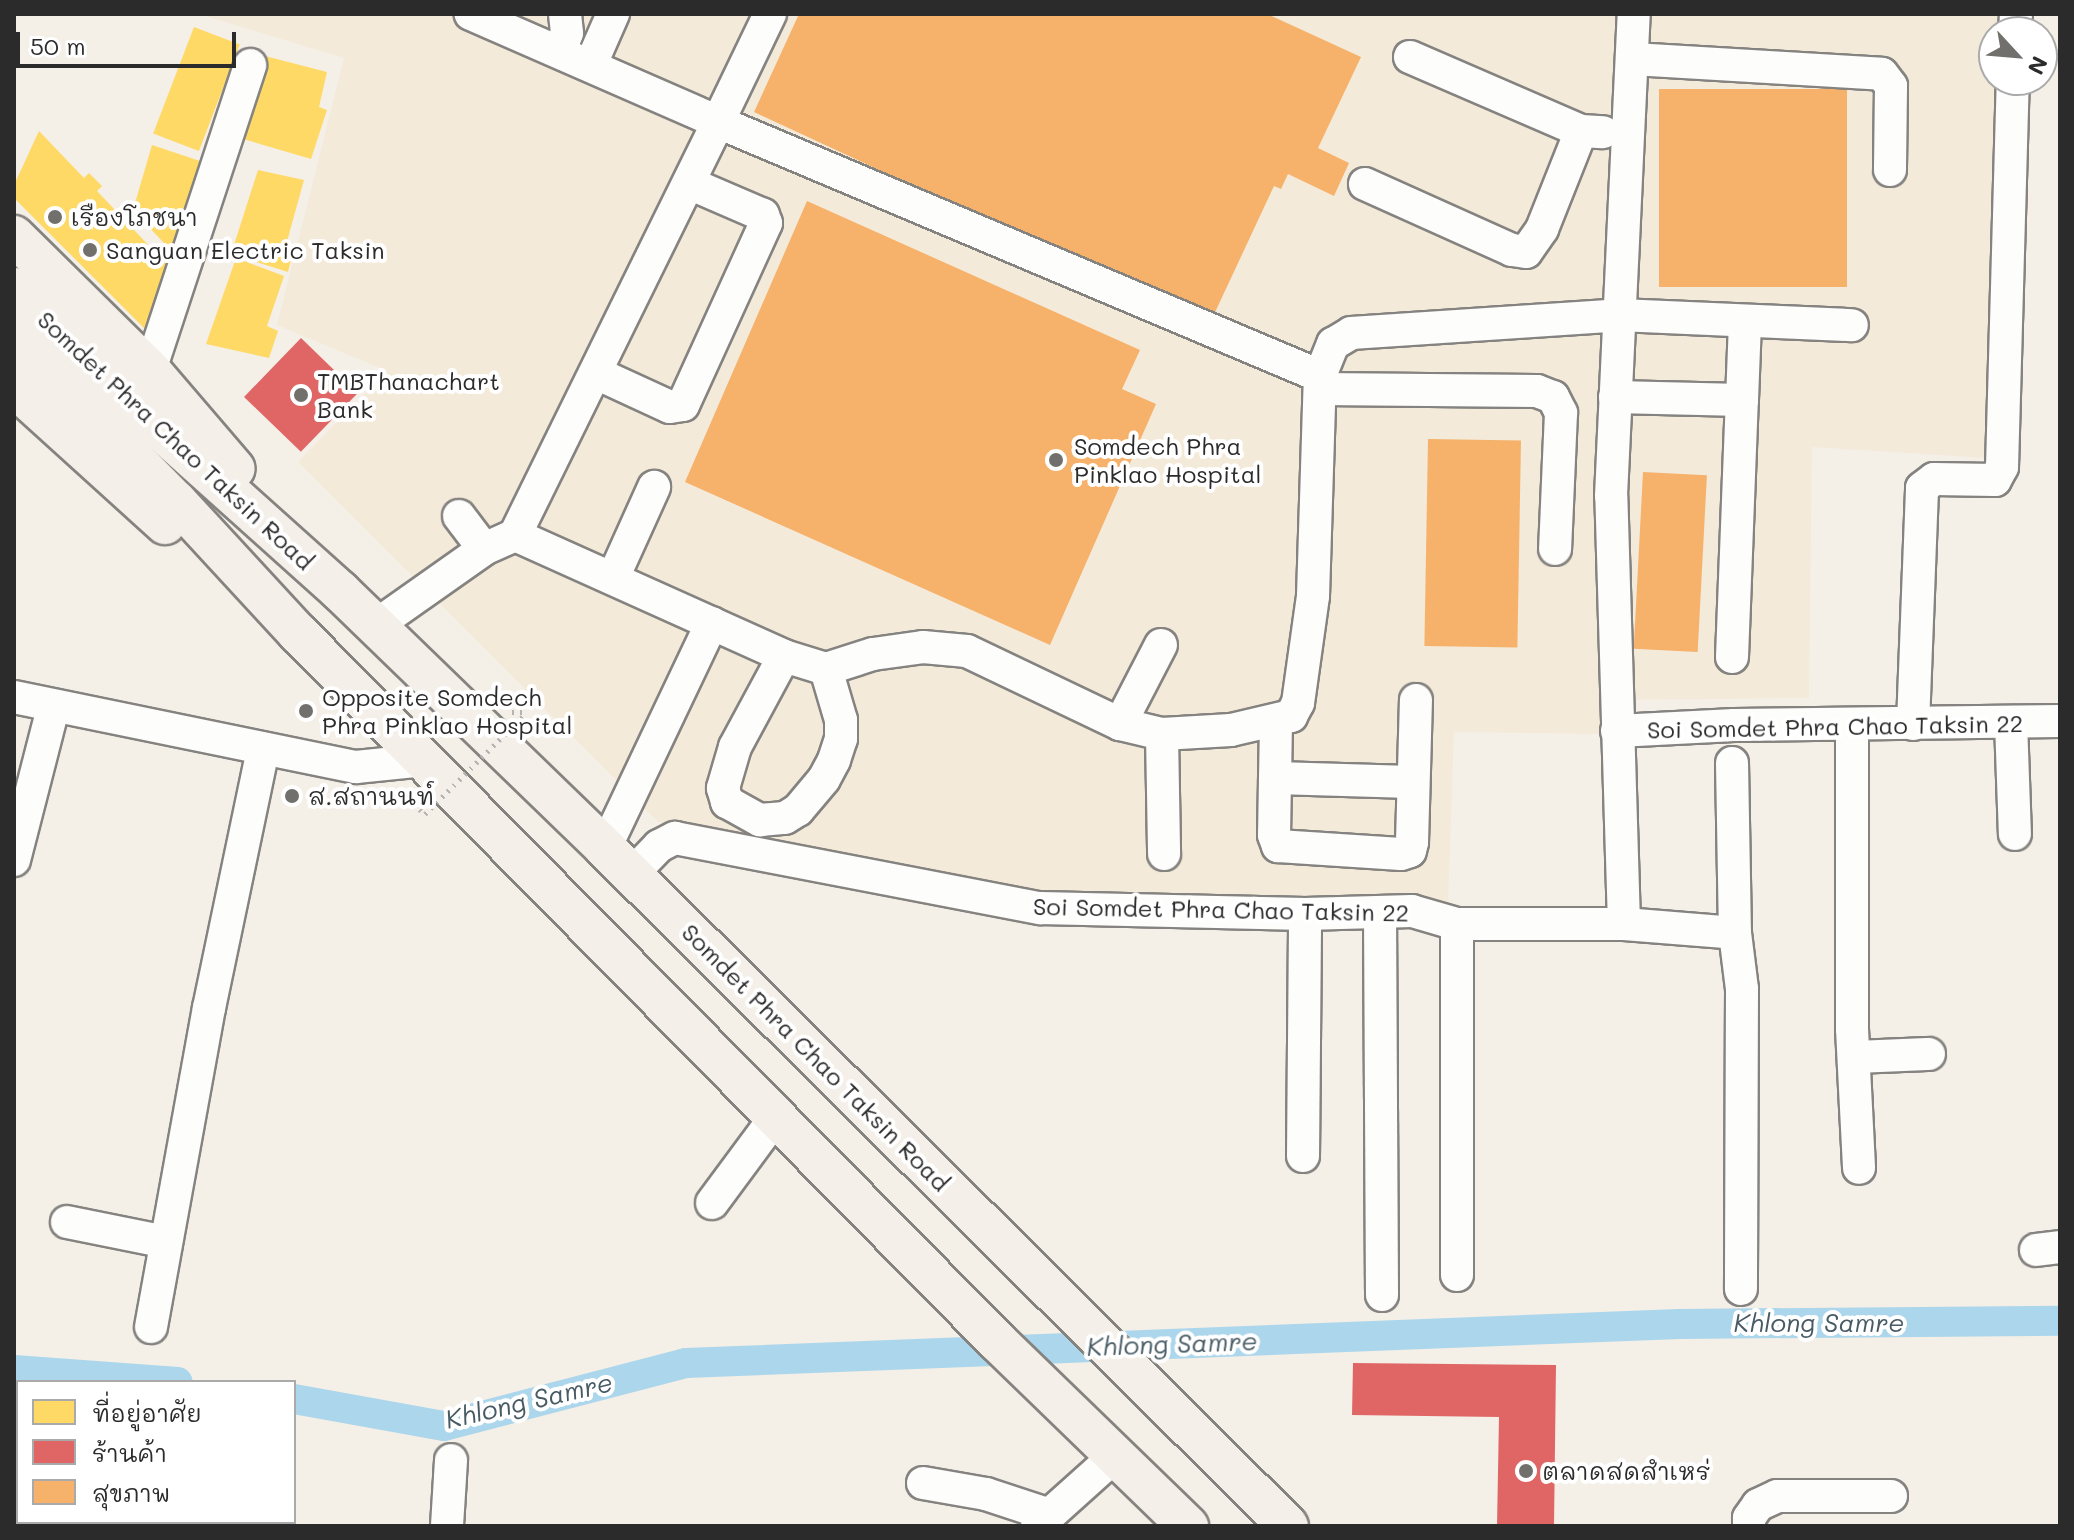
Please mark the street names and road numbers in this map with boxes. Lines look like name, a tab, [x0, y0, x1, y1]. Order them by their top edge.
street label: Somdet Phra Chao Taksin Road	[32, 305, 320, 575]
street label: Soi Somdet Phra Chao Taksin 22	[1647, 708, 2023, 744]
street label: Soi Somdet Phra Chao Taksin 22	[1033, 891, 1409, 927]
street label: Somdet Phra Chao Taksin Road	[676, 917, 956, 1197]

